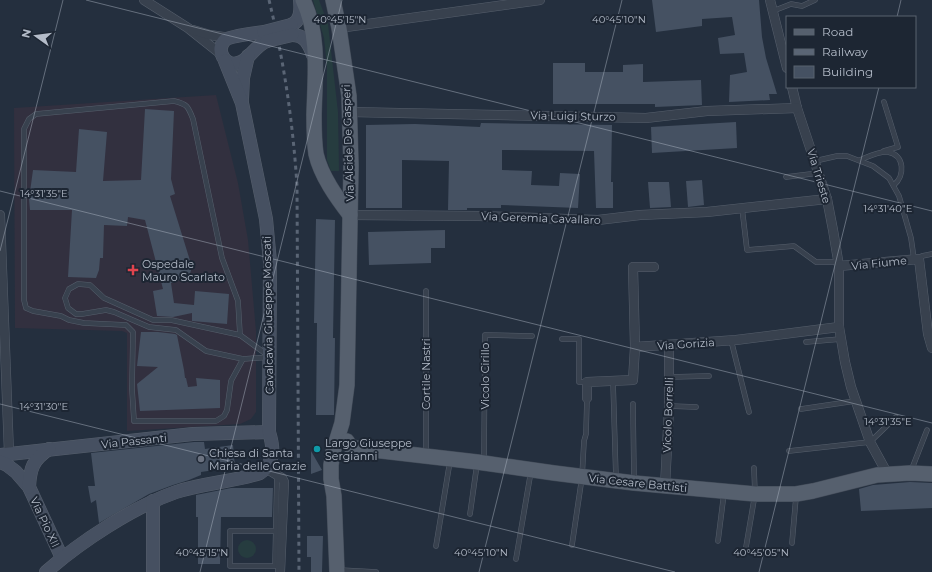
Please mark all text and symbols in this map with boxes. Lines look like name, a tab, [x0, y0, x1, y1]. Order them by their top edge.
text: 40°45'15"N	[314, 13, 366, 26]
text: 40°45'10"N	[592, 13, 646, 26]
north arrow	[16, 16, 56, 56]
legend	[786, 16, 916, 88]
text: Road	[822, 24, 853, 39]
text: N	[18, 28, 34, 40]
text: Railway	[822, 44, 868, 59]
text: Building	[822, 64, 873, 79]
street label: Via Alcide De Gasperi	[339, 84, 357, 202]
street label: Via Luigi Sturzo	[530, 108, 616, 124]
street label: Via Trieste	[804, 147, 834, 205]
text: 14°31'35"E	[20, 187, 68, 200]
text: 14°31'40"E	[864, 202, 913, 215]
street label: Via Geremia Cavallaro	[481, 209, 601, 227]
street label: Cavalcavia Giuseppe Moscati	[260, 236, 276, 394]
street label: Via Fiume	[851, 253, 908, 273]
place label: Ospedale Mauro Scarlato	[142, 257, 225, 284]
marker: Ospedale Mauro Scarlato	[127, 264, 139, 276]
street label: Via Gorizia	[657, 335, 715, 353]
street label: Cortile Nastri	[419, 338, 433, 410]
street label: Vicolo Cirillo	[478, 342, 492, 410]
street label: Vicolo Borrelli	[660, 377, 676, 453]
text: 14°31'30"E	[20, 400, 69, 413]
text: 14°31'35"E	[864, 415, 912, 428]
street label: Via Passanti	[100, 431, 168, 451]
place label: Largo Giuseppe Sergianni	[325, 436, 412, 463]
marker: Largo Giuseppe Sergianni	[312, 444, 322, 454]
place label: Chiesa di Santa Maria delle Grazie	[209, 446, 307, 473]
marker: Chiesa di Santa Maria delle Grazie	[196, 454, 206, 464]
street label: Via Cesare Battisti	[588, 471, 688, 495]
street label: Via Pio XII	[27, 495, 63, 549]
text: 40°45'15"N	[176, 546, 228, 559]
text: 40°45'10"N	[454, 546, 508, 559]
text: 40°45'05"N	[733, 546, 789, 559]

